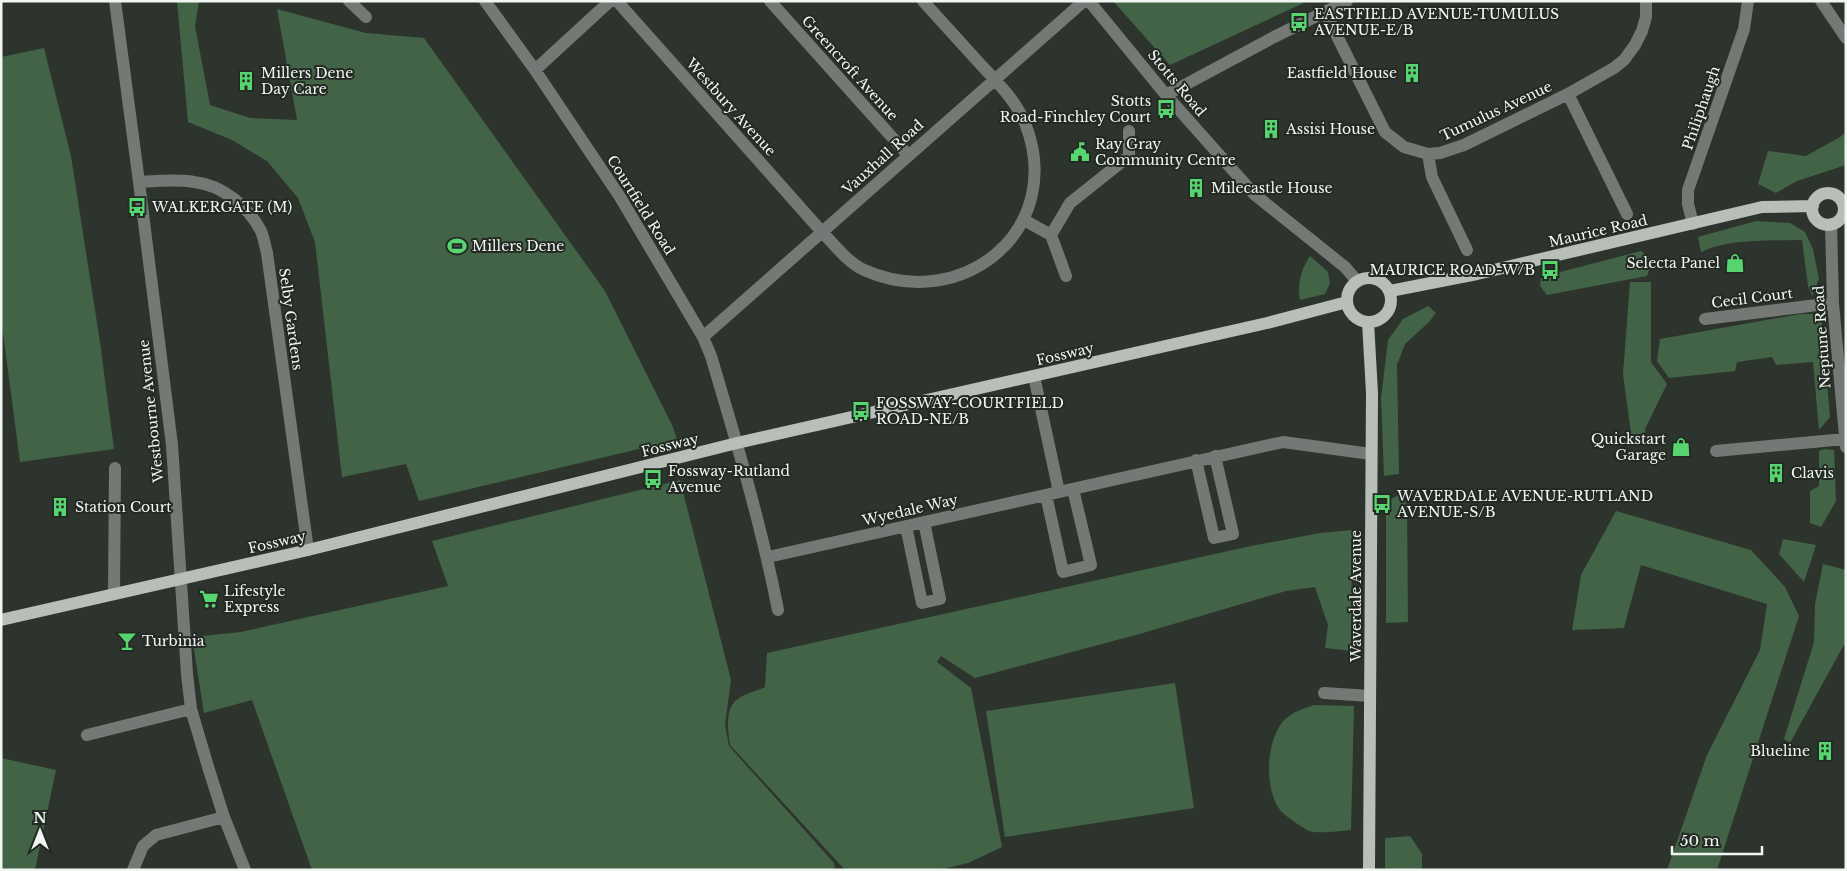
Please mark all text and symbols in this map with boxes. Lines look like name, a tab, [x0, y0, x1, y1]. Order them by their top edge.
place label: EASTFIELD AVENUE-TUMULUS AVENUE-E/B	[1313, 5, 1559, 39]
bus stop icon: EASTFIELD AVENUE-TUMULUS AVENUE-E/B	[1288, 11, 1310, 33]
street label: Greencroft Avenue	[798, 12, 902, 124]
street label: Stotts Road	[1144, 46, 1210, 120]
street label: Westbury Avenue	[682, 54, 780, 160]
building icon: Eastfield House	[1401, 62, 1423, 84]
street label: Philiphaugh	[1678, 63, 1724, 152]
place label: Millers Dene Day Care	[261, 64, 353, 98]
place label: Eastfield House	[1287, 64, 1397, 82]
building icon: Millers Dene Day Care	[235, 70, 257, 92]
street label: Tumulus Avenue	[1437, 77, 1555, 145]
place label: Stotts Road-Finchley Court	[1000, 92, 1152, 126]
bus stop icon: Stotts Road-Finchley Court	[1155, 98, 1177, 120]
street label: Vauxhall Road	[838, 115, 928, 199]
building icon: Assisi House	[1260, 118, 1282, 140]
place label: Assisi House	[1285, 120, 1375, 138]
place label: Ray Gray Community Centre	[1095, 135, 1236, 169]
public building icon: Ray Gray Community Centre	[1069, 141, 1091, 163]
street label: Courtfield Road	[603, 152, 679, 259]
building icon: Milecastle House	[1185, 177, 1207, 199]
place label: Milecastle House	[1211, 179, 1333, 197]
bus stop icon: WALKERGATE (M)	[126, 196, 148, 218]
place label: WALKERGATE (M)	[151, 198, 292, 216]
street label: Maurice Road	[1547, 211, 1650, 251]
sports icon: Millers Dene	[446, 235, 468, 257]
place label: Millers Dene	[472, 237, 564, 255]
shop icon: Selecta Panel	[1724, 252, 1746, 274]
place label: Selecta Panel	[1627, 254, 1720, 272]
bus stop icon: MAURICE ROAD-W/B	[1539, 259, 1561, 281]
place label: MAURICE ROAD-W/B	[1370, 261, 1535, 279]
street label: Selby Gardens	[275, 267, 307, 371]
street label: Cecil Court	[1710, 284, 1794, 312]
street label: Neptune Road	[1809, 284, 1835, 389]
street label: Westbourne Avenue	[135, 339, 168, 484]
street label: Fossway	[1034, 339, 1096, 369]
place label: FOSSWAY-COURTFIELD ROAD-NE/B	[876, 394, 1064, 428]
bus stop icon: FOSSWAY-COURTFIELD ROAD-NE/B	[850, 400, 872, 422]
street label: Fossway	[639, 429, 701, 461]
place label: Quickstart Garage	[1591, 430, 1667, 464]
shop icon: Quickstart Garage	[1670, 436, 1692, 458]
place label: Fossway-Rutland Avenue	[667, 462, 791, 496]
building icon: Clavis	[1765, 462, 1787, 484]
place label: Clavis	[1791, 464, 1834, 482]
bus stop icon: Fossway-Rutland Avenue	[642, 468, 664, 490]
place label: WAVERDALE AVENUE-RUTLAND AVENUE-S/B	[1396, 487, 1653, 521]
street label: Wyedale Way	[859, 490, 960, 530]
bus stop icon: WAVERDALE AVENUE-RUTLAND AVENUE-S/B	[1371, 493, 1393, 515]
building icon: Station Court	[49, 496, 71, 518]
place label: Station Court	[75, 498, 172, 516]
street label: Fossway	[246, 527, 308, 557]
street label: Waverdale Avenue	[1347, 530, 1365, 663]
place label: Lifestyle Express	[224, 582, 286, 616]
supermarket icon: Lifestyle Express	[198, 588, 220, 610]
bar icon: Turbinia	[116, 630, 138, 652]
place label: Turbinia	[142, 632, 205, 650]
building icon: Blueline	[1814, 740, 1836, 762]
place label: Blueline	[1750, 742, 1810, 760]
north arrow	[15, 806, 65, 856]
text: N	[33, 809, 47, 827]
scale bar	[1672, 824, 1762, 856]
text: 50 m	[1680, 831, 1720, 850]

